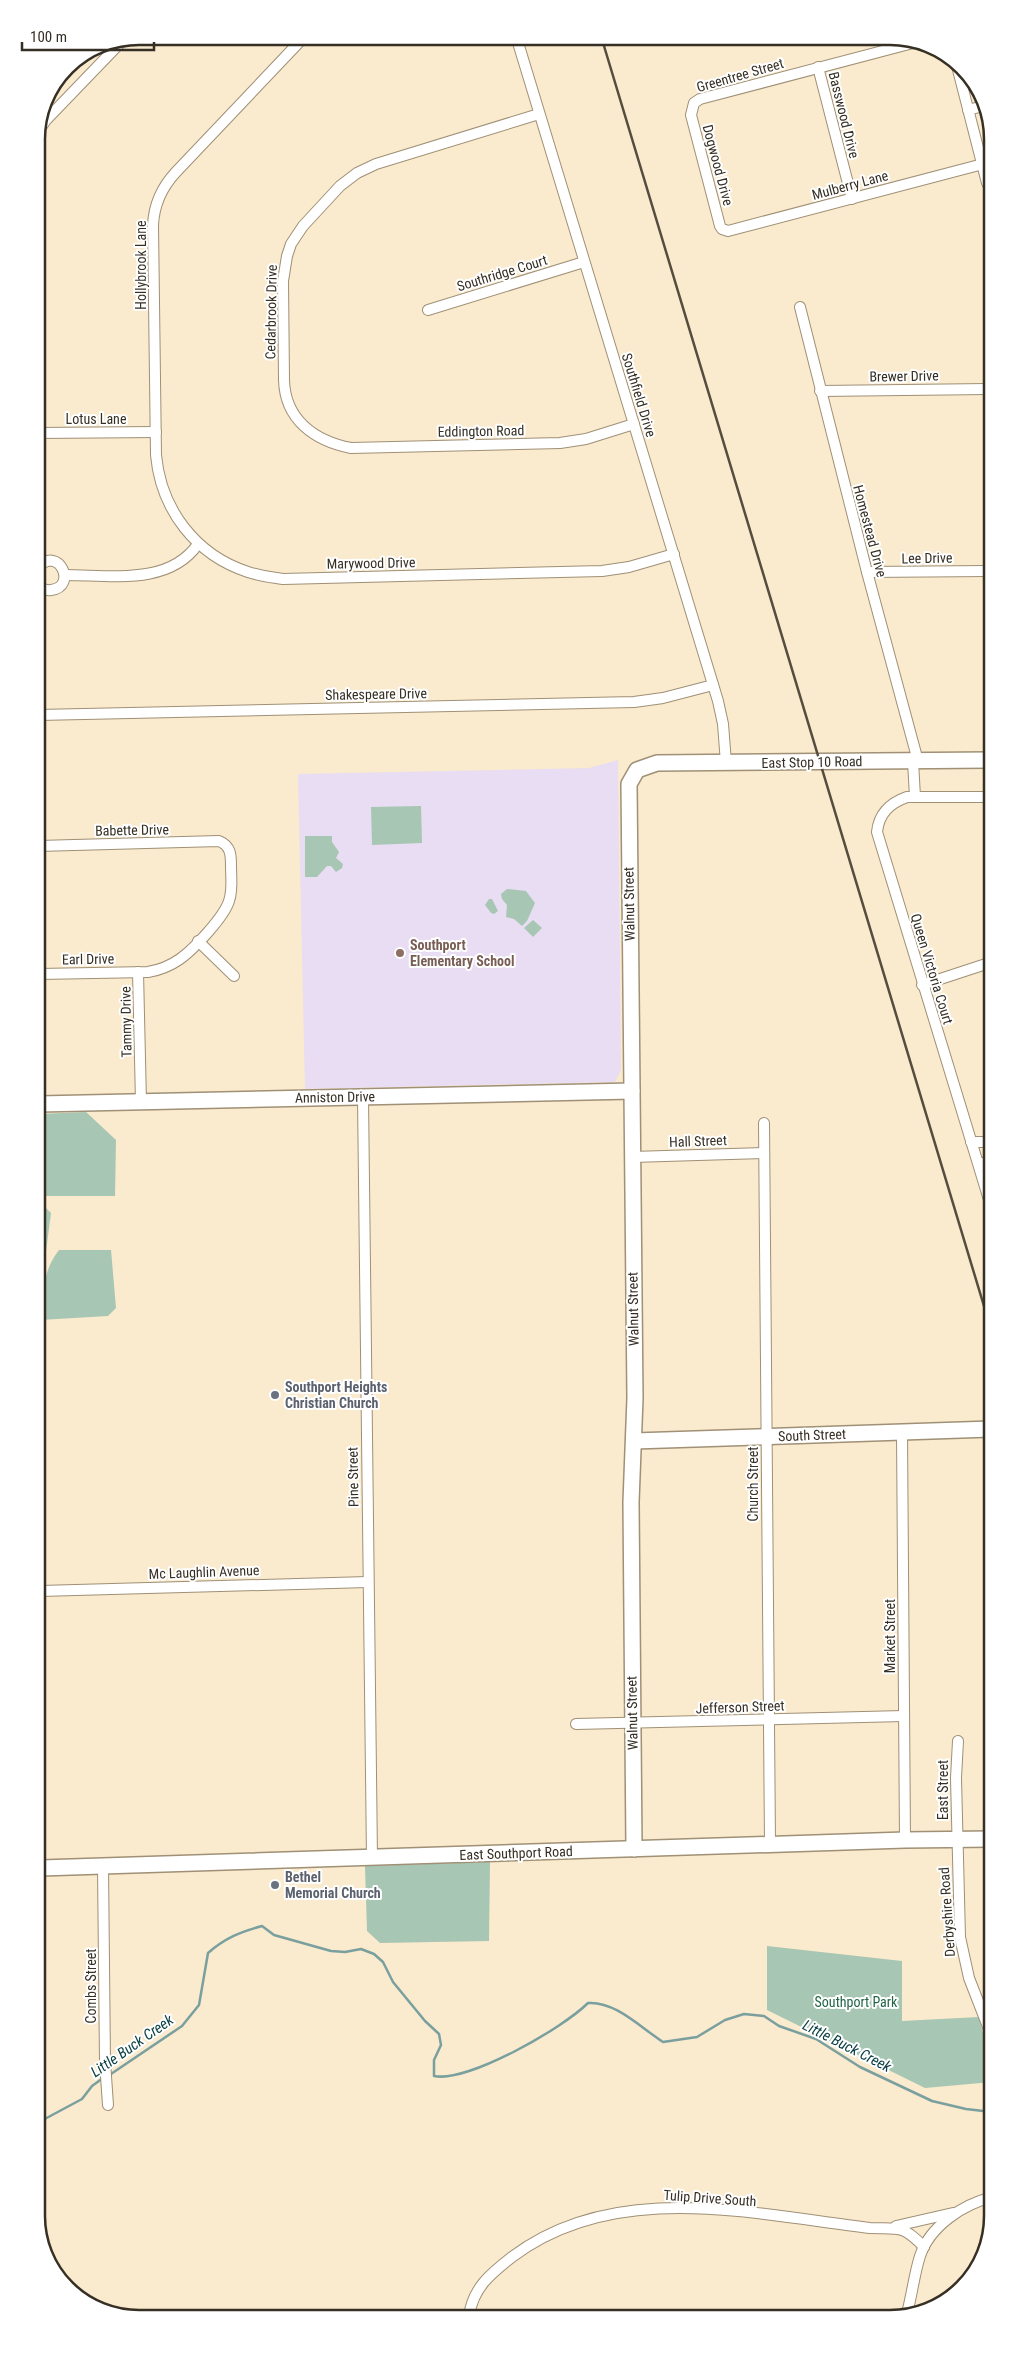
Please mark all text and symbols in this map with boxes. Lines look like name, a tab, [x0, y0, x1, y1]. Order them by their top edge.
scale bar	[22, 20, 155, 52]
text: 100 m	[30, 28, 67, 46]
street label: Greentree Street	[695, 55, 785, 95]
street label: Basswood Drive	[826, 70, 863, 160]
street label: Dogwood Drive	[700, 123, 737, 208]
street label: Mulberry Lane	[810, 167, 890, 203]
street label: Hollybrook Lane	[133, 220, 149, 310]
street label: Southridge Court	[455, 252, 549, 294]
street label: Cedarbrook Drive	[262, 264, 280, 360]
street label: Southfield Drive	[619, 351, 659, 439]
street label: Brewer Drive	[869, 367, 939, 385]
street label: Lotus Lane	[66, 411, 127, 427]
street label: Eddington Road	[437, 422, 525, 440]
street label: Homestead Drive	[850, 483, 890, 579]
street label: Lee Drive	[901, 550, 953, 566]
street label: Marywood Drive	[326, 554, 416, 572]
street label: Shakespeare Drive	[325, 685, 427, 703]
street label: East Stop 10 Road	[761, 753, 863, 771]
street label: Babette Drive	[95, 821, 169, 839]
street label: Walnut Street	[620, 867, 638, 941]
street label: Queen Victoria Court	[908, 912, 956, 1026]
place label: Southport Elementary School	[410, 937, 515, 969]
marker: Southport Elementary School	[394, 947, 406, 959]
street label: Earl Drive	[62, 951, 115, 967]
street label: Tammy Drive	[117, 986, 135, 1058]
street label: Anniston Drive	[295, 1088, 376, 1106]
street label: Hall Street	[669, 1132, 727, 1150]
street label: Walnut Street	[624, 1272, 642, 1346]
place label: Southport Heights Christian Church	[285, 1379, 387, 1411]
marker: Southport Heights Christian Church	[269, 1389, 281, 1401]
street label: South Street	[778, 1426, 846, 1444]
street label: Pine Street	[344, 1447, 362, 1507]
street label: Church Street	[745, 1447, 761, 1521]
street label: Mc Laughlin Avenue	[148, 1562, 260, 1582]
street label: Market Street	[882, 1599, 898, 1673]
street label: Walnut Street	[623, 1676, 641, 1750]
street label: Jefferson Street	[695, 1697, 785, 1717]
street label: East Street	[935, 1760, 951, 1820]
street label: East Southport Road	[459, 1843, 573, 1863]
street label: Derbyshire Road	[936, 1867, 958, 1957]
place label: Bethel Memorial Church	[285, 1869, 381, 1901]
marker: Bethel Memorial Church	[269, 1879, 281, 1891]
street label: Combs Street	[83, 1949, 99, 2023]
park label: Southport Park	[815, 1994, 898, 2010]
water label: Little Buck Creek	[87, 2011, 177, 2081]
water label: Little Buck Creek	[800, 2016, 895, 2076]
street label: Tulip Drive South	[663, 2187, 757, 2209]

